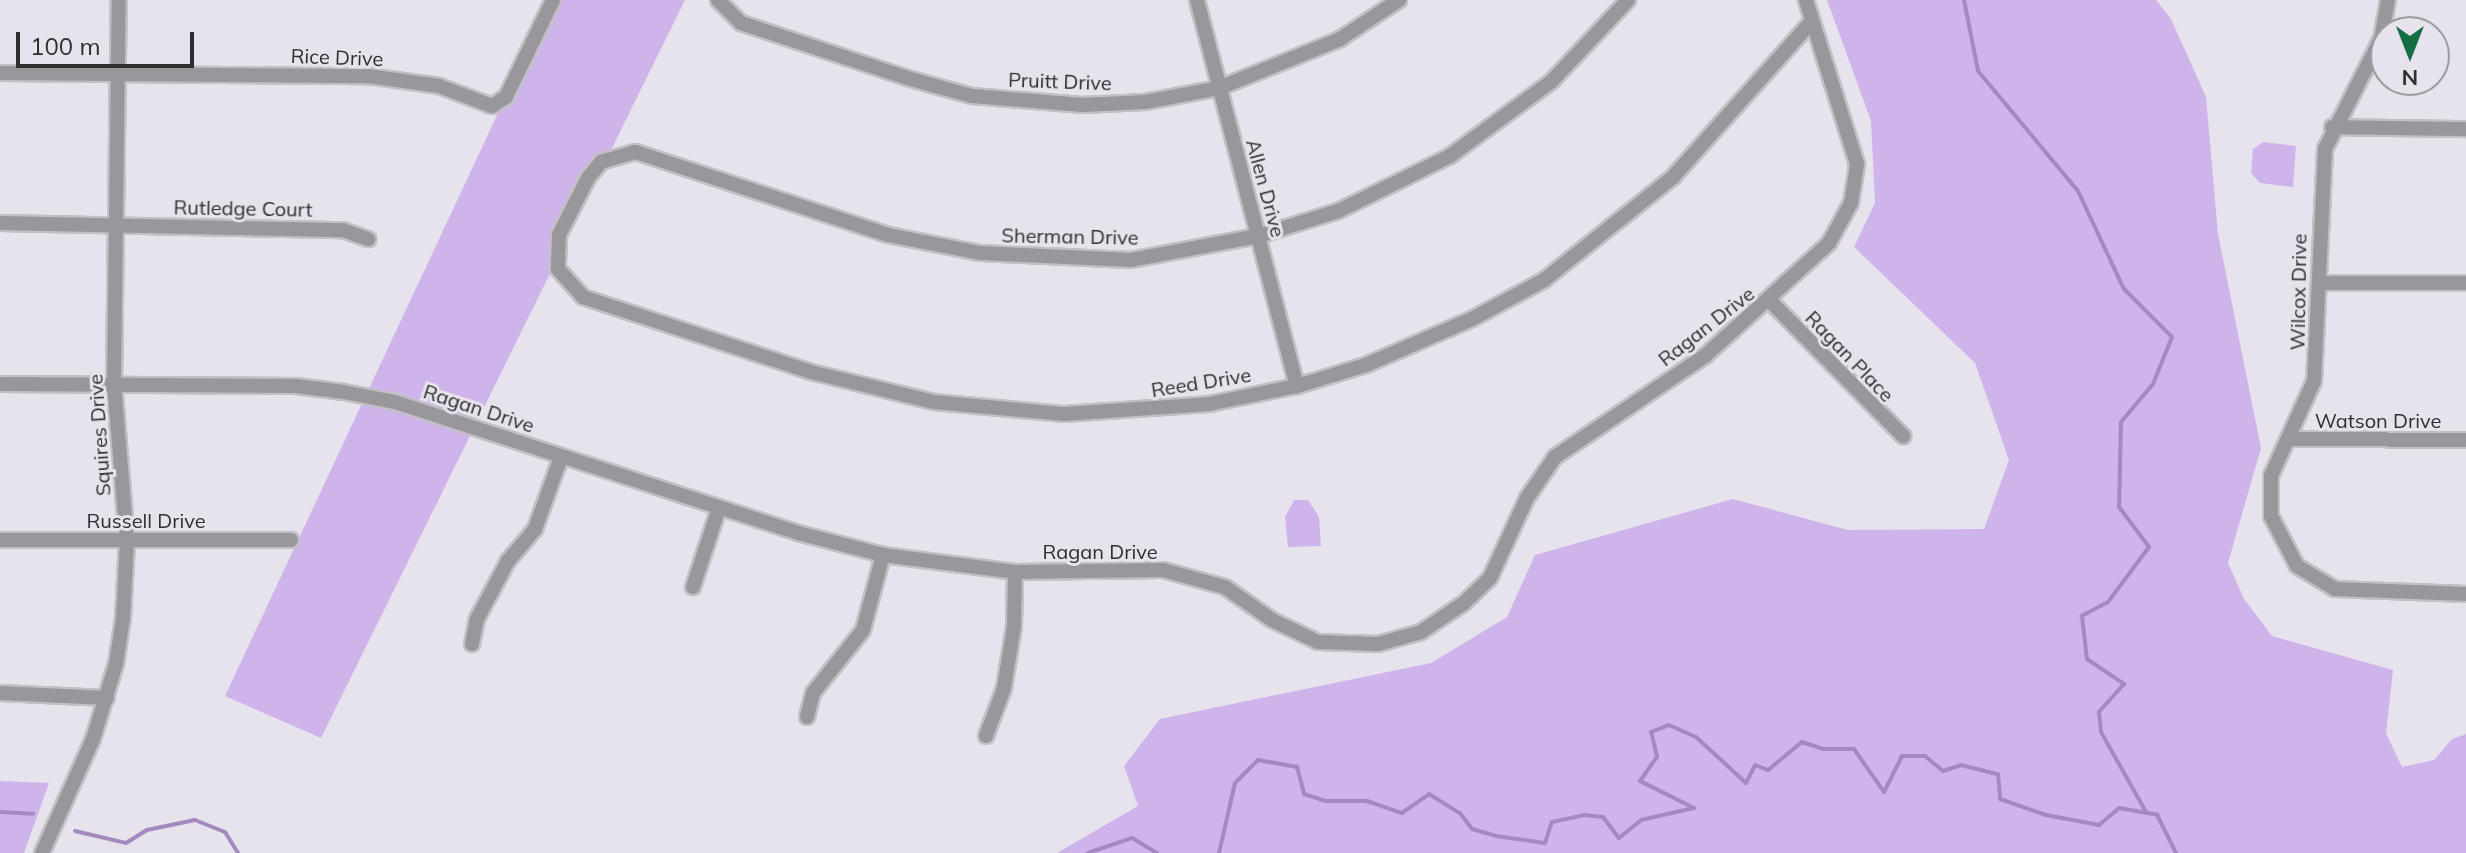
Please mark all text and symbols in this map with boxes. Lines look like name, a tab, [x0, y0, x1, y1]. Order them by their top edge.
scale bar	[20, 16, 198, 66]
north arrow	[2370, 16, 2450, 96]
text: 100 m	[30, 31, 101, 61]
street label: Rice Drive	[290, 43, 384, 71]
text: N	[2402, 64, 2418, 92]
street label: Pruitt Drive	[1008, 67, 1112, 95]
street label: Allen Drive	[1241, 136, 1291, 240]
street label: Rutledge Court	[173, 195, 313, 221]
street label: Sherman Drive	[1001, 223, 1139, 249]
street label: Wilcox Drive	[2285, 233, 2311, 351]
street label: Ragan Drive	[1653, 281, 1759, 371]
street label: Ragan Place	[1801, 306, 1899, 406]
street label: Reed Drive	[1149, 362, 1253, 402]
street label: Squires Drive	[83, 373, 115, 497]
street label: Ragan Drive	[421, 379, 537, 437]
street label: Watson Drive	[2315, 408, 2441, 432]
street label: Russell Drive	[86, 508, 206, 532]
street label: Ragan Drive	[1042, 539, 1158, 563]

